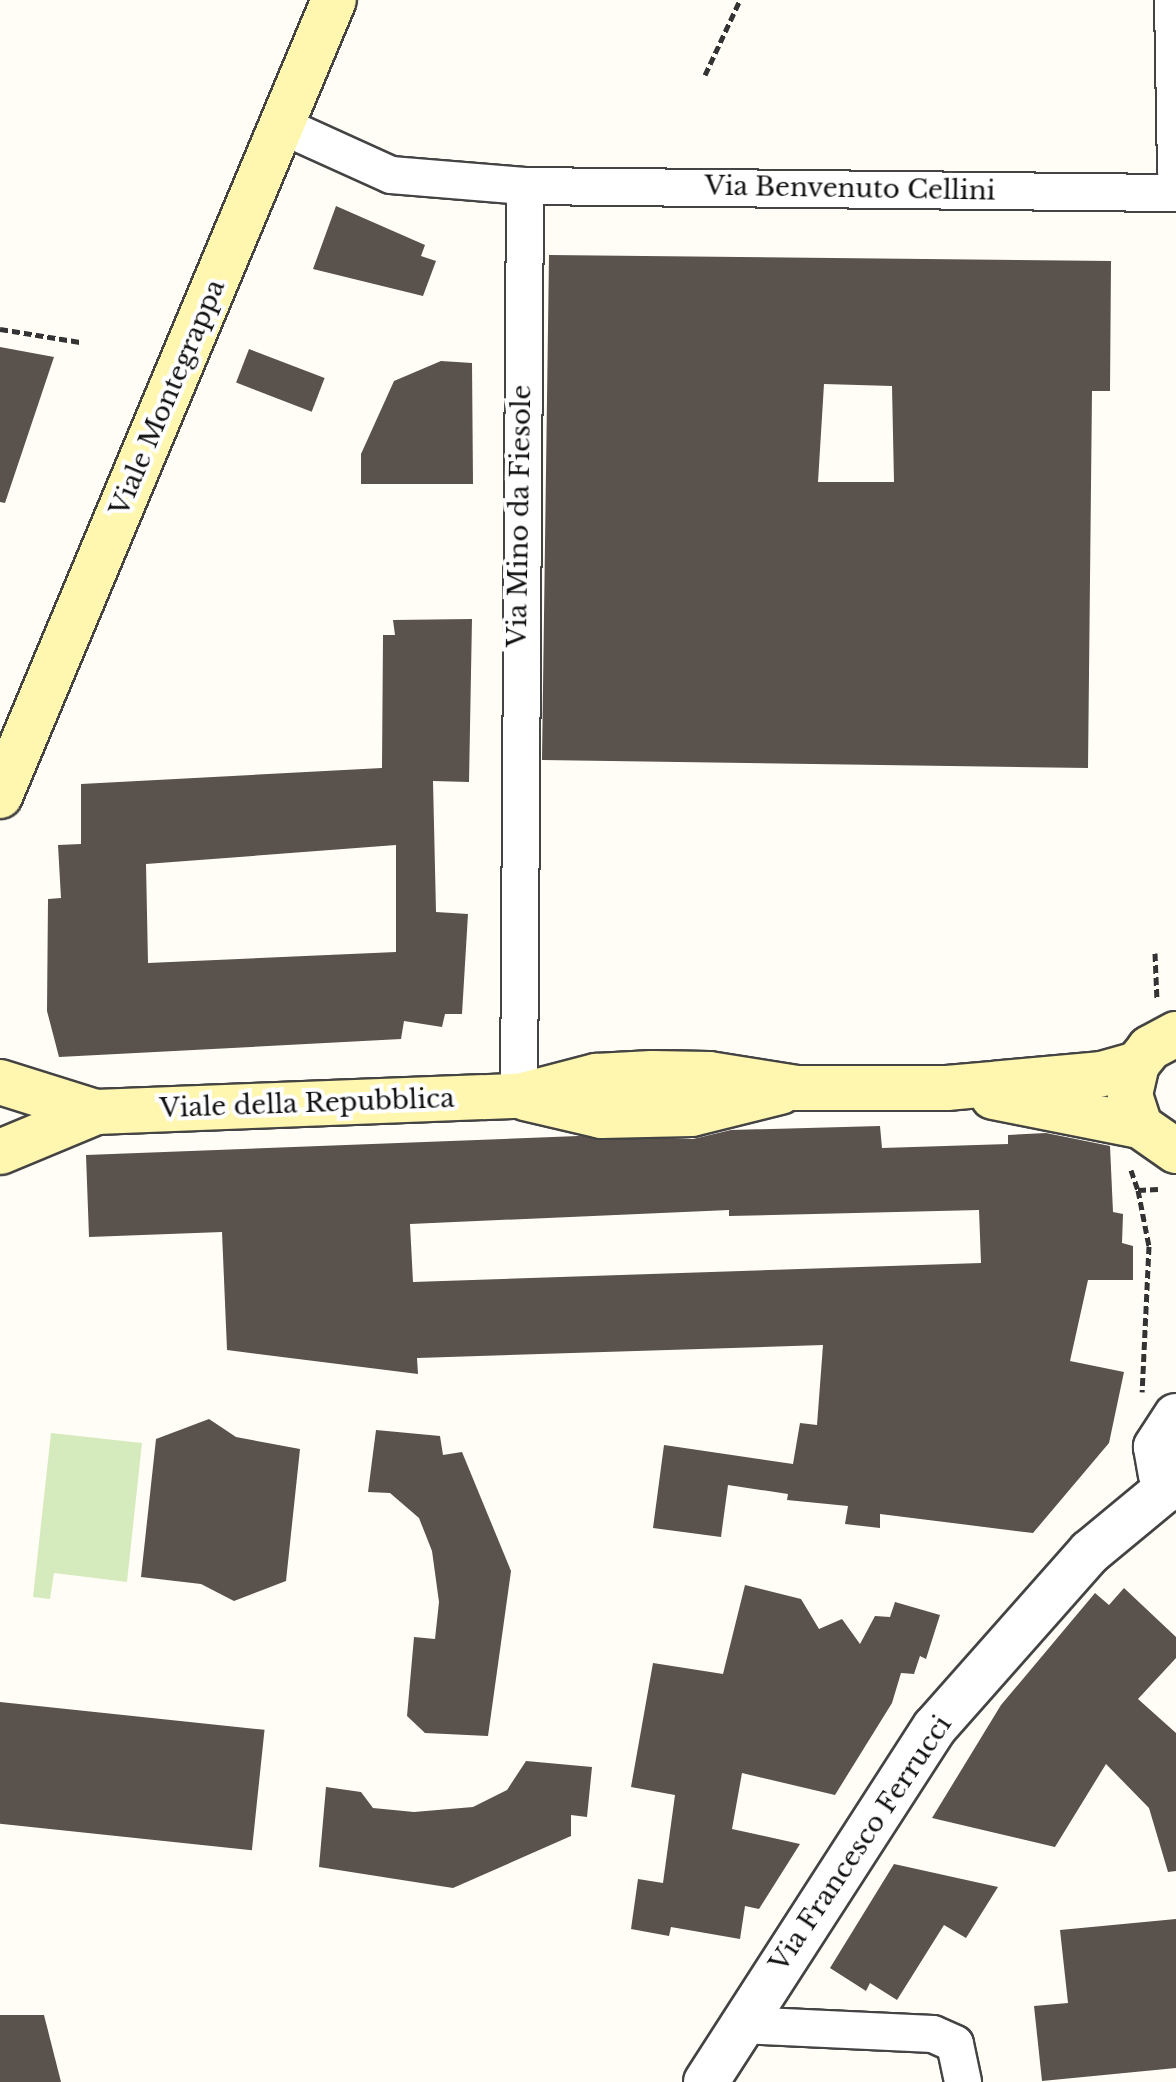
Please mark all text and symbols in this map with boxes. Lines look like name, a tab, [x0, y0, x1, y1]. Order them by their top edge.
street label: Via Benvenuto Cellini	[704, 171, 996, 207]
street label: Viale Montegrappa	[104, 275, 232, 521]
street label: Via Mino da Fiesole	[502, 384, 538, 648]
street label: Viale della Repubblica	[159, 1083, 455, 1125]
street label: Via Francesco Ferrucci	[764, 1710, 958, 1978]

